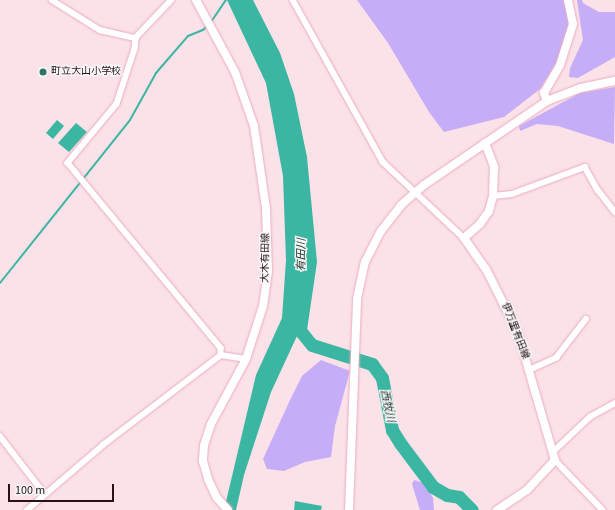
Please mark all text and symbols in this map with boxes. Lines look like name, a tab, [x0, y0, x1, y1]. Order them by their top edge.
place label: 町立大山小学校	[51, 66, 121, 78]
marker: 町立大山小学校	[38, 67, 48, 77]
street label: 大木有田線	[260, 233, 272, 283]
water label: 有田川	[295, 238, 309, 272]
street label: 伊万里有田線	[499, 301, 531, 361]
water label: 西牧川	[377, 388, 397, 424]
scale bar	[10, 476, 116, 502]
text: 100 m	[15, 482, 45, 499]

